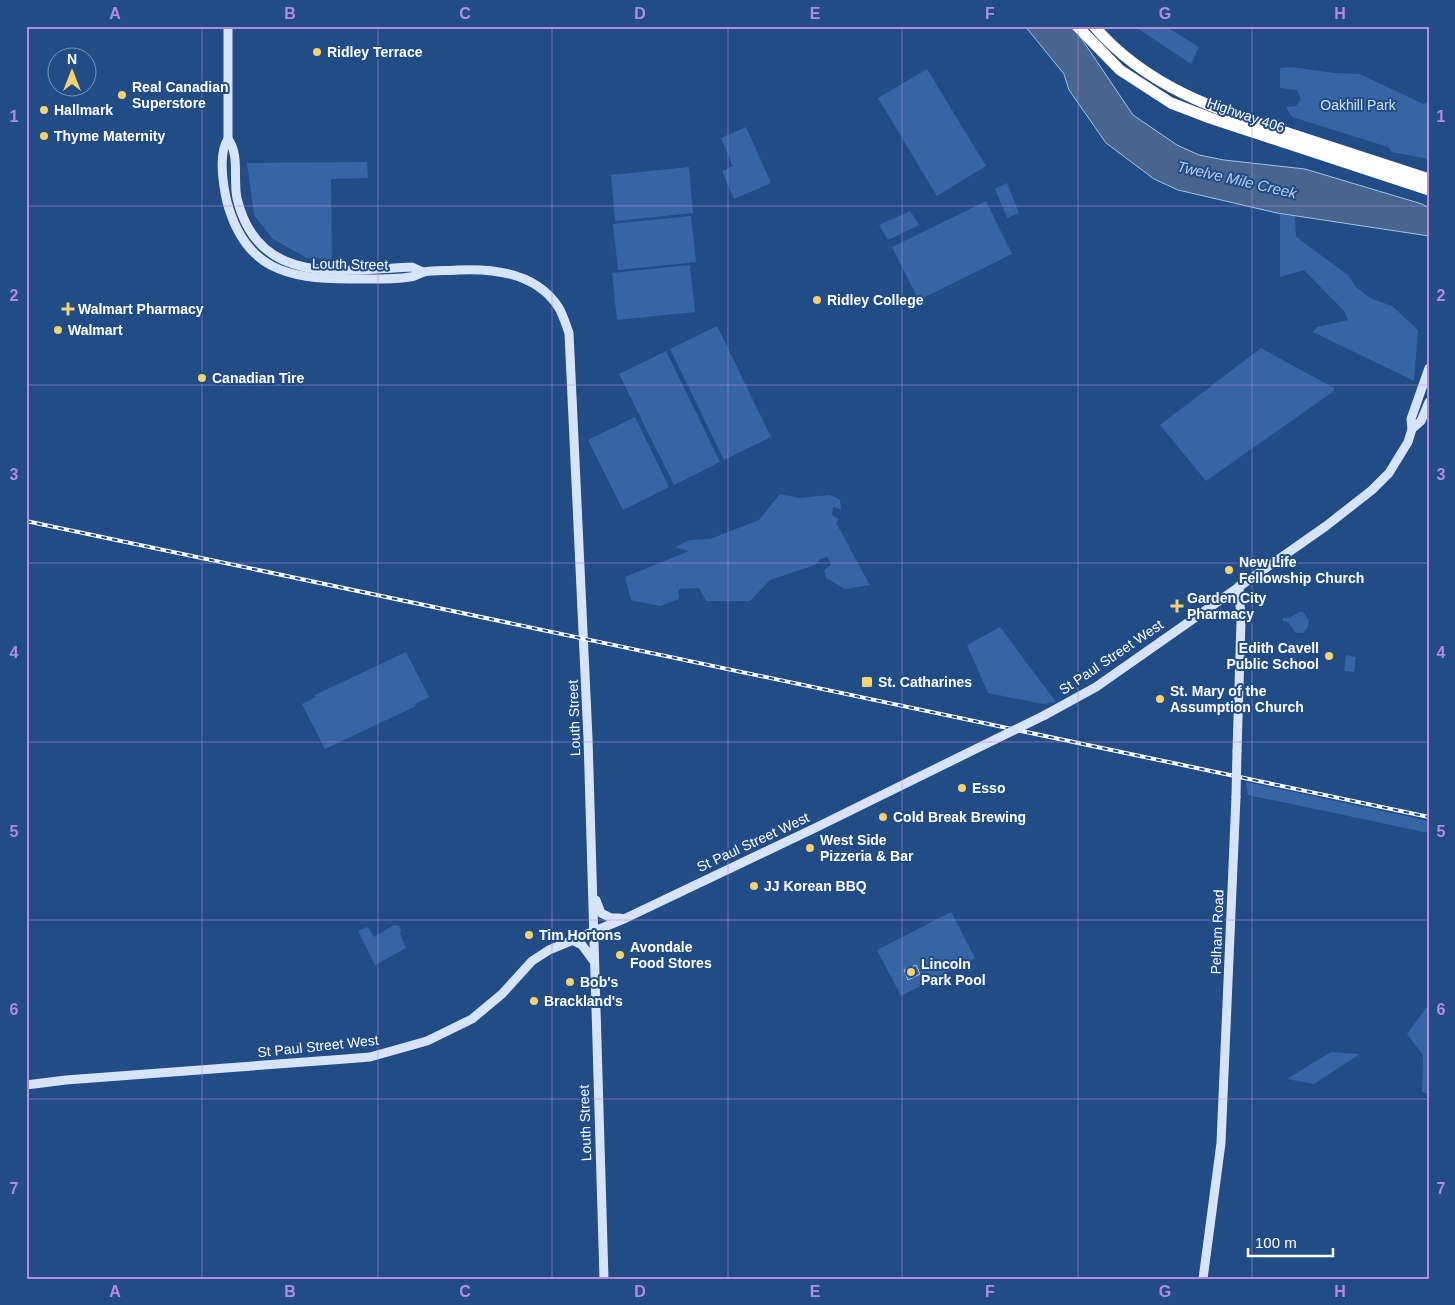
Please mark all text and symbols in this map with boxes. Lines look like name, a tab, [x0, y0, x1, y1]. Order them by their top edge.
text: A	[109, 5, 121, 22]
text: B	[284, 5, 296, 22]
text: C	[459, 5, 471, 22]
text: D	[634, 5, 646, 22]
text: E	[810, 5, 821, 22]
text: F	[985, 5, 995, 22]
text: G	[1159, 5, 1171, 22]
text: H	[1334, 5, 1346, 22]
place label: Ridley Terrace	[327, 44, 423, 60]
marker: Ridley Terrace	[311, 46, 323, 58]
north arrow	[48, 48, 98, 98]
text: N	[67, 51, 77, 67]
place label: Real Canadian Superstore	[132, 79, 228, 111]
marker: Real Canadian Superstore	[116, 89, 128, 101]
street label: Highway 406	[1205, 94, 1287, 136]
park label: Oakhill Park	[1320, 97, 1397, 113]
place label: Hallmark	[54, 102, 113, 118]
marker: Hallmark	[38, 104, 50, 116]
text: 1	[10, 108, 19, 125]
text: 1	[1437, 108, 1446, 125]
place label: Thyme Maternity	[54, 128, 165, 144]
marker: Thyme Maternity	[38, 130, 50, 142]
water label: Twelve Mile Creek	[1176, 157, 1300, 202]
street label: Louth Street	[312, 255, 388, 273]
text: 2	[10, 287, 19, 304]
text: 2	[1437, 287, 1446, 304]
place label: Ridley College	[827, 292, 924, 308]
marker: Ridley College	[811, 294, 823, 306]
place label: Walmart Pharmacy	[78, 301, 204, 317]
marker: Walmart Pharmacy	[62, 303, 74, 315]
place label: Walmart	[68, 322, 123, 338]
marker: Walmart	[52, 324, 64, 336]
place label: Canadian Tire	[212, 370, 305, 386]
marker: Canadian Tire	[196, 372, 208, 384]
text: 3	[10, 466, 19, 483]
text: 3	[1437, 466, 1446, 483]
place label: New Life Fellowship Church	[1239, 554, 1364, 586]
marker: New Life Fellowship Church	[1223, 564, 1235, 576]
place label: Garden City Pharmacy	[1187, 590, 1267, 622]
marker: Garden City Pharmacy	[1171, 600, 1183, 612]
street label: St Paul Street West	[1056, 616, 1166, 698]
place label: Edith Cavell Public School	[1226, 640, 1319, 672]
text: 4	[10, 644, 19, 661]
text: 4	[1437, 644, 1446, 661]
marker: Edith Cavell Public School	[1323, 650, 1335, 662]
place label: St. Catharines	[878, 674, 972, 690]
marker: St. Catharines	[860, 675, 874, 689]
street label: Louth Street	[565, 679, 583, 756]
place label: St. Mary of the Assumption Church	[1170, 683, 1304, 715]
marker: St. Mary of the Assumption Church	[1154, 693, 1166, 705]
place label: Esso	[972, 780, 1005, 796]
marker: Esso	[956, 782, 968, 794]
street label: St Paul Street West	[694, 809, 812, 875]
place label: Cold Break Brewing	[893, 809, 1026, 825]
marker: Cold Break Brewing	[877, 811, 889, 823]
text: 5	[10, 823, 19, 840]
text: 5	[1437, 823, 1446, 840]
place label: West Side Pizzeria & Bar	[820, 832, 914, 864]
marker: West Side Pizzeria & Bar	[804, 842, 816, 854]
place label: JJ Korean BBQ	[764, 878, 867, 894]
marker: JJ Korean BBQ	[748, 880, 760, 892]
street label: Pelham Road	[1208, 889, 1226, 975]
place label: Tim Hortons	[539, 927, 621, 943]
marker: Tim Hortons	[523, 929, 535, 941]
place label: Avondale Food Stores	[630, 939, 712, 971]
marker: Avondale Food Stores	[614, 949, 626, 961]
place label: Lincoln Park Pool	[921, 956, 986, 988]
marker: Lincoln Park Pool	[905, 966, 917, 978]
place label: Bob's	[580, 974, 619, 990]
marker: Bob's	[564, 976, 576, 988]
place label: Brackland's	[544, 993, 623, 1009]
marker: Brackland's	[528, 995, 540, 1007]
text: 6	[10, 1001, 19, 1018]
text: 6	[1437, 1001, 1446, 1018]
street label: St Paul Street West	[257, 1032, 380, 1060]
street label: Louth Street	[576, 1084, 594, 1161]
text: 7	[10, 1180, 19, 1197]
text: 7	[1437, 1180, 1446, 1197]
scale bar	[1248, 1225, 1332, 1257]
text: 100 m	[1255, 1234, 1297, 1251]
text: A	[109, 1283, 121, 1300]
text: B	[284, 1283, 296, 1300]
text: C	[459, 1283, 471, 1300]
text: D	[634, 1283, 646, 1300]
text: E	[810, 1283, 821, 1300]
text: F	[985, 1283, 995, 1300]
text: G	[1159, 1283, 1171, 1300]
text: H	[1334, 1283, 1346, 1300]

